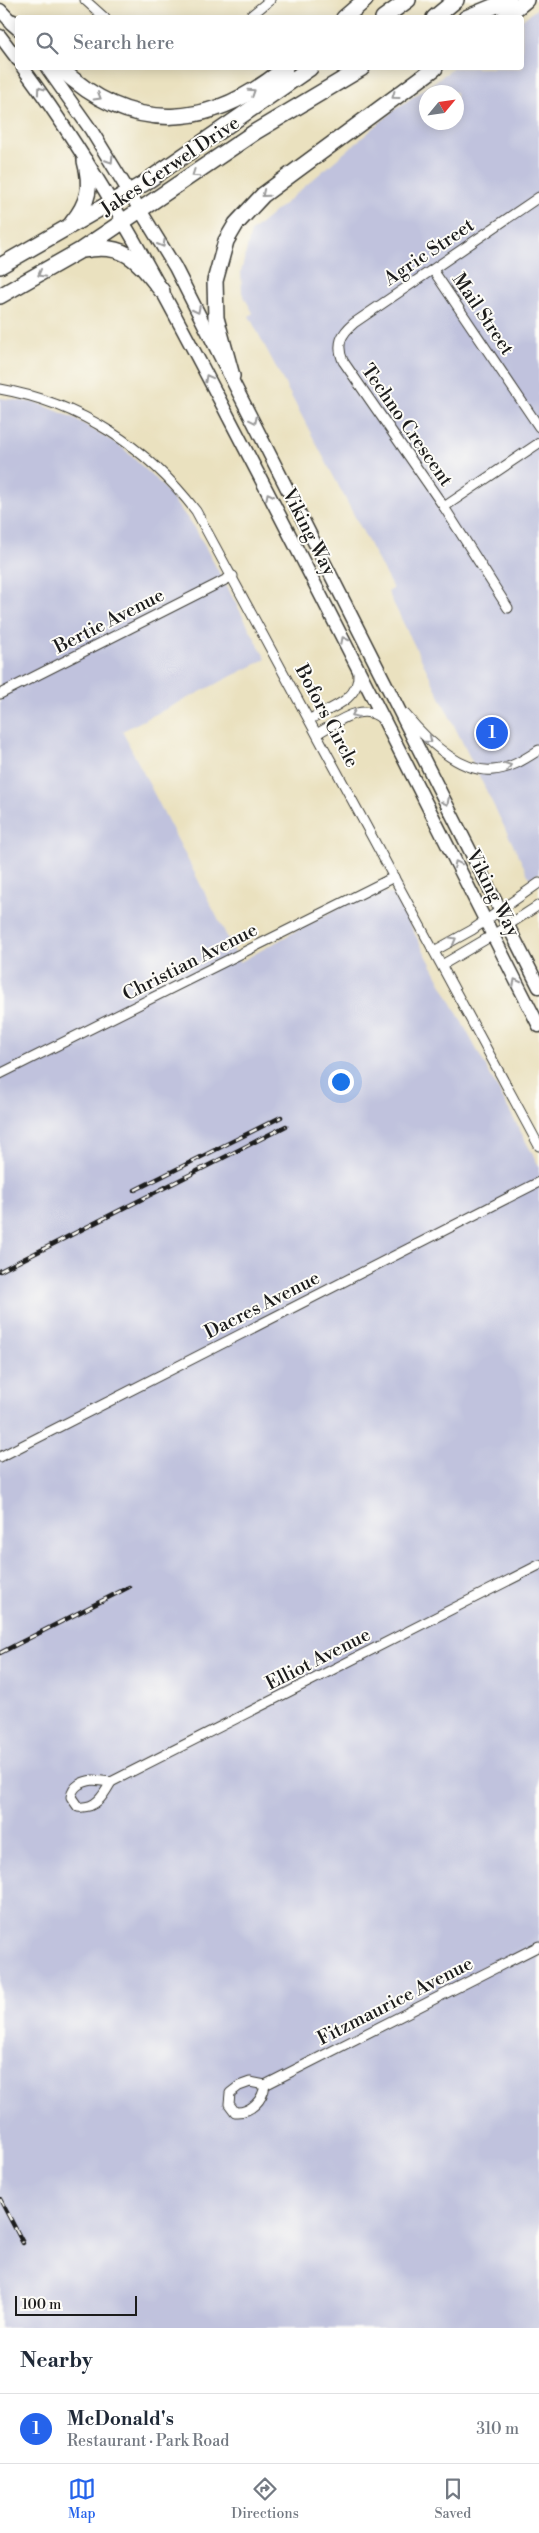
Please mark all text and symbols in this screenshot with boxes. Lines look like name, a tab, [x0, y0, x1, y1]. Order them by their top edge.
search box	[15, 15, 524, 70]
icon: search	[33, 29, 61, 57]
text: Search here	[73, 31, 174, 55]
north arrow	[419, 85, 464, 130]
one-way arrow	[37, 86, 46, 96]
one-way arrow	[247, 89, 256, 98]
one-way arrow	[391, 90, 401, 99]
one-way arrow	[93, 91, 102, 101]
street label: Jakes Gerwel Drive	[95, 111, 244, 222]
one-way arrow	[104, 155, 114, 164]
one-way arrow	[191, 168, 201, 177]
one-way arrow	[262, 188, 271, 196]
street label: Agric Street	[378, 213, 479, 292]
one-way arrow	[155, 239, 165, 248]
one-way arrow	[37, 268, 46, 278]
street label: Mail Street	[447, 268, 519, 360]
one-way arrow	[191, 305, 201, 314]
street label: Techno Crescent	[356, 359, 458, 491]
one-way arrow	[204, 374, 214, 383]
one-way arrow	[247, 415, 258, 424]
street label: Viking Way	[276, 483, 342, 580]
one-way arrow	[266, 492, 276, 501]
street label: Bertie Avenue	[49, 583, 168, 660]
one-way arrow	[340, 637, 350, 646]
street label: Bofors Circle	[289, 659, 364, 772]
one-way arrow	[351, 708, 360, 719]
pin: 1	[476, 714, 508, 752]
one-way arrow	[424, 735, 433, 744]
one-way arrow	[503, 762, 512, 772]
one-way arrow	[440, 797, 450, 806]
street label: Viking Way	[460, 844, 526, 941]
one-way arrow	[452, 860, 463, 869]
street label: Christian Avenue	[119, 918, 261, 1006]
one-way arrow	[447, 937, 456, 947]
one-way arrow	[512, 978, 522, 987]
your location	[328, 1069, 354, 1095]
street label: Dacres Avenue	[200, 1266, 324, 1344]
street label: Elliot Avenue	[262, 1622, 374, 1696]
street label: Fitzmaurice Avenue	[313, 1951, 477, 2051]
scale bar	[15, 2293, 138, 2316]
text: 100 m	[22, 2296, 61, 2314]
text: Nearby	[20, 2348, 93, 2374]
text: McDonald's	[67, 2407, 174, 2431]
text: 1	[32, 2419, 40, 2439]
text: 310 m	[476, 2419, 519, 2439]
text: Restaurant · Park Road	[67, 2431, 229, 2451]
tab: Map	[68, 2475, 96, 2523]
tab: Directions	[231, 2475, 299, 2523]
tab: Saved	[434, 2475, 471, 2523]

